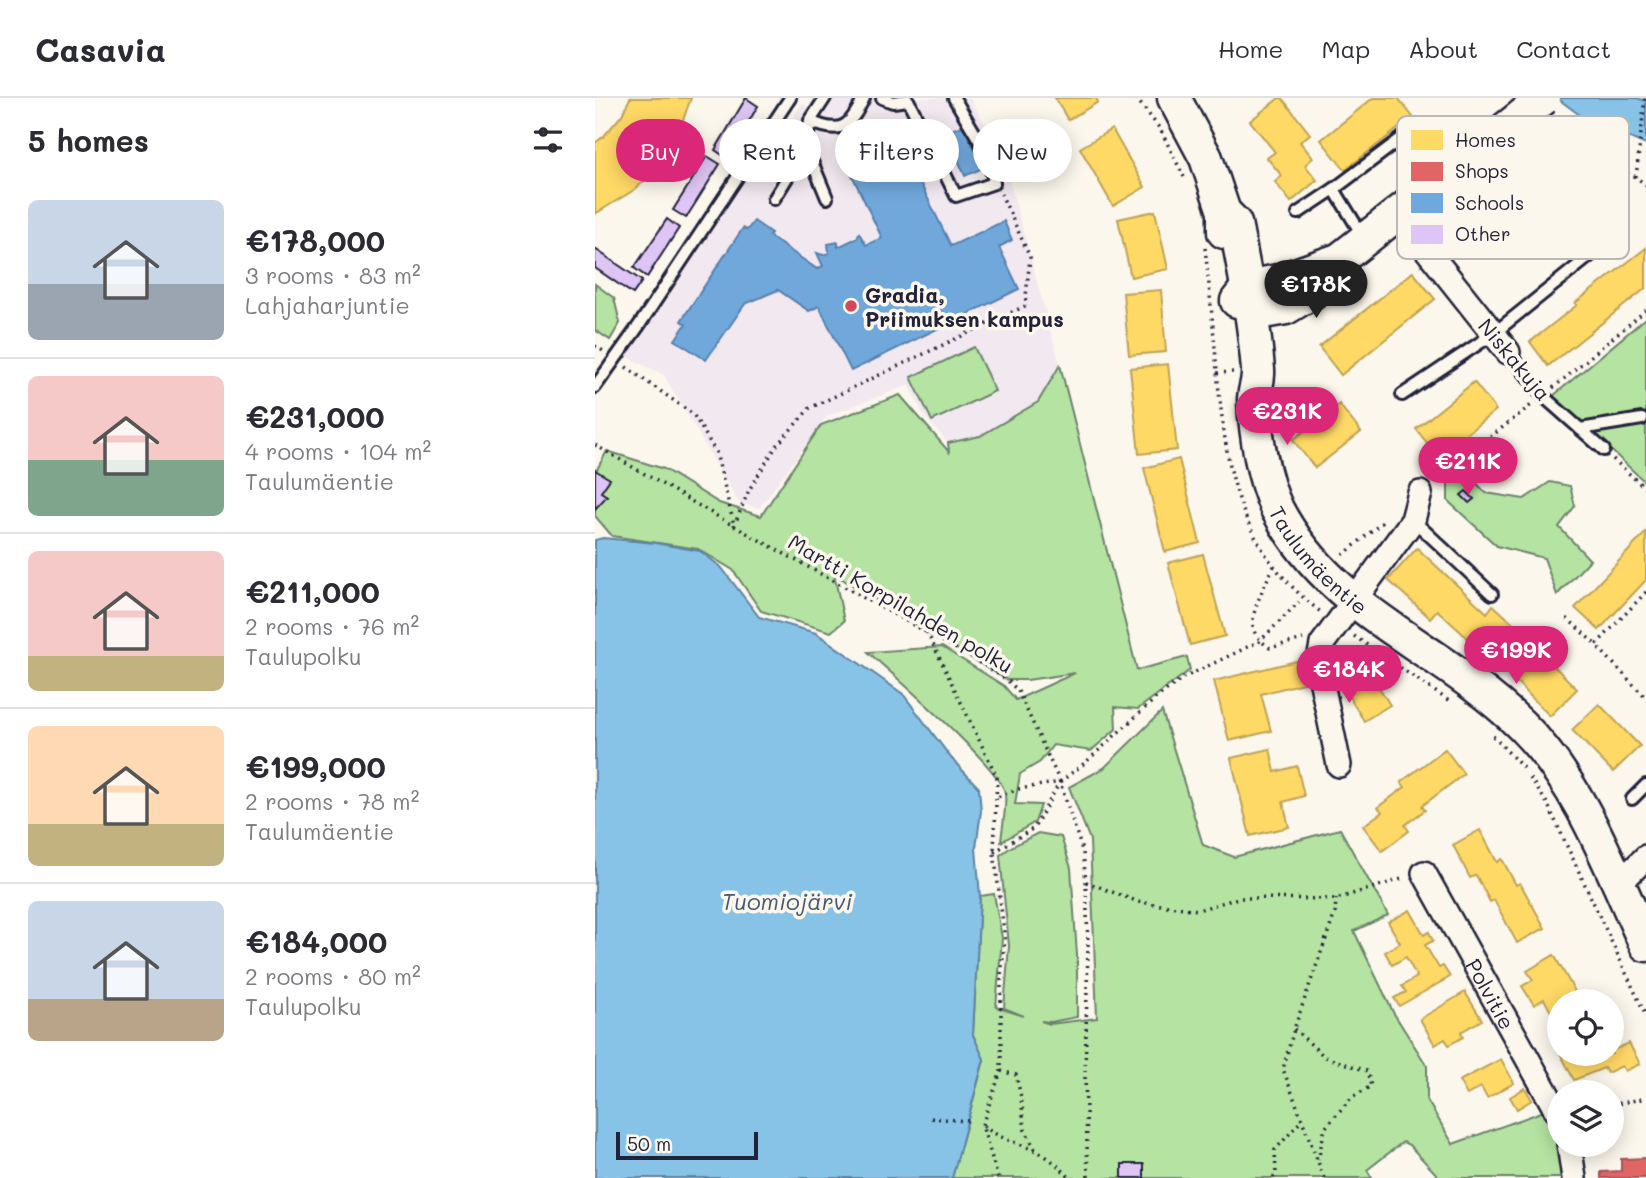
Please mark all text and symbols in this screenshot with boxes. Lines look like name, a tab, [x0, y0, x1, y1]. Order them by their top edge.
text: Casavia	[35, 27, 166, 70]
text: Home	[1218, 33, 1283, 64]
text: Map	[1321, 33, 1370, 64]
text: About	[1408, 33, 1478, 64]
text: Contact	[1516, 33, 1611, 64]
legend	[1397, 116, 1629, 259]
chip: Buy	[616, 119, 705, 182]
chip: Rent	[719, 119, 821, 182]
chip: Filters	[835, 119, 959, 182]
chip: New	[973, 119, 1072, 182]
text: 5 homes	[28, 120, 149, 160]
icon: filters	[529, 121, 567, 159]
text: Homes	[1455, 127, 1516, 152]
text: Shops	[1455, 158, 1509, 183]
text: Schools	[1455, 190, 1524, 215]
text: €178,000	[245, 220, 385, 260]
text: Other	[1455, 221, 1510, 246]
icon: home	[84, 228, 168, 312]
text: 3 rooms · 83 m²	[245, 260, 421, 290]
pin: €178K	[1267, 260, 1365, 320]
text: €178K	[1280, 268, 1352, 298]
place label: Gradia, Priimuksen kampus	[865, 281, 1064, 332]
text: Lahjaharjuntie	[245, 290, 410, 320]
marker: Gradia, Priimuksen kampus	[843, 298, 859, 314]
street label: Niskakuja	[1473, 312, 1557, 406]
pin: €231K	[1238, 388, 1336, 447]
text: €231K	[1252, 395, 1322, 425]
text: €231,000	[245, 396, 384, 436]
icon: home	[84, 404, 168, 488]
text: 4 rooms · 104 m²	[245, 436, 431, 466]
pin: €211K	[1419, 438, 1517, 497]
text: €211K	[1434, 445, 1502, 475]
text: Taulumäentie	[245, 466, 394, 496]
street label: Taulumäentie	[1264, 501, 1374, 619]
street label: Martti Korpilahden polku	[784, 527, 1018, 679]
text: €211,000	[245, 571, 380, 611]
icon: home	[84, 579, 168, 663]
text: 2 rooms · 76 m²	[245, 611, 419, 641]
pin: €199K	[1467, 626, 1565, 686]
text: €199K	[1480, 634, 1552, 664]
text: Taulupolku	[245, 641, 361, 671]
pin: €184K	[1300, 646, 1398, 705]
text: €184K	[1313, 653, 1385, 683]
text: €199,000	[245, 746, 386, 786]
icon: home	[84, 754, 168, 838]
text: 2 rooms · 78 m²	[245, 786, 419, 816]
text: Taulumäentie	[245, 816, 394, 846]
water label: Tuomiojärvi	[722, 886, 852, 916]
text: €184,000	[245, 921, 387, 961]
icon: home	[84, 929, 168, 1013]
street label: Polvitie	[1461, 953, 1522, 1034]
text: 2 rooms · 80 m²	[245, 961, 421, 991]
map controls	[1547, 989, 1624, 1157]
button: locate	[1547, 989, 1624, 1066]
text: Taulupolku	[245, 991, 361, 1021]
button: layers	[1547, 1080, 1624, 1157]
scale bar	[616, 1129, 758, 1161]
text: 50 m	[627, 1131, 671, 1156]

